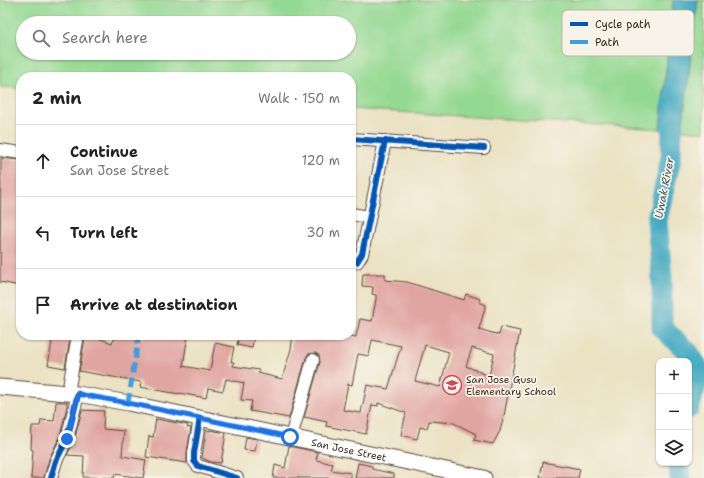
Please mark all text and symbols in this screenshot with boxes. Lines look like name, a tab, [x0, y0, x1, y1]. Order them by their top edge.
legend	[562, 10, 694, 56]
search box	[16, 16, 356, 60]
text: Cycle path	[595, 17, 651, 32]
icon: search	[30, 27, 52, 49]
text: Search here	[62, 28, 148, 48]
text: Path	[595, 35, 619, 50]
text: 2 min	[32, 87, 82, 109]
text: Walk · 150 m	[258, 90, 340, 107]
text: Continue	[70, 142, 138, 162]
icon: ahead	[32, 150, 54, 172]
text: 120 m	[302, 152, 340, 169]
water label: Uwak River	[651, 156, 678, 220]
text: San Jose Street	[70, 162, 169, 179]
icon: left	[32, 222, 54, 244]
text: Turn left	[70, 223, 138, 243]
text: 30 m	[306, 224, 340, 241]
icon: arrive	[32, 294, 54, 316]
text: Arrive at destination	[70, 295, 238, 315]
map controls	[656, 358, 692, 466]
button: +	[656, 358, 692, 394]
place label: San Jose Gusu Elementary School	[466, 373, 556, 398]
school or university icon: San Jose Gusu Elementary School	[441, 374, 463, 396]
button: −	[656, 394, 692, 430]
route start	[281, 428, 299, 446]
route end	[58, 430, 76, 448]
button: layers	[656, 430, 692, 466]
street label: San Jose Street	[310, 436, 388, 464]

